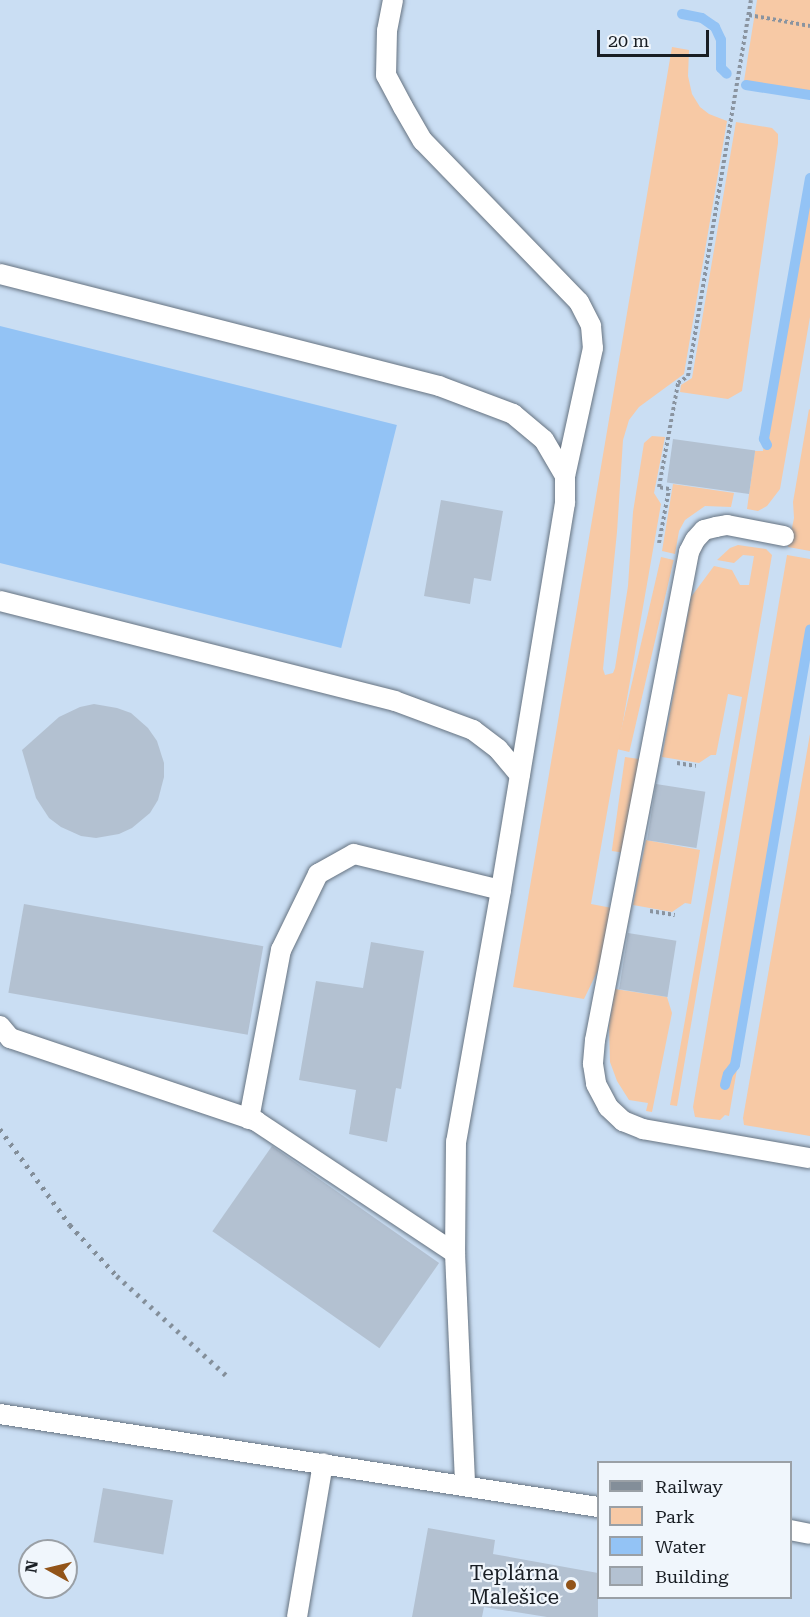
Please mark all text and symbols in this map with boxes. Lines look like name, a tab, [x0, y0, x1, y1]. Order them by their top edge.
scale bar	[600, 18, 712, 56]
text: 20 m	[608, 30, 649, 51]
legend	[597, 1461, 792, 1599]
text: Railway	[655, 1476, 723, 1497]
text: Park	[655, 1506, 695, 1527]
text: Water	[655, 1536, 706, 1557]
north arrow	[18, 1539, 78, 1599]
text: N	[21, 1559, 42, 1574]
place label: Teplárna Malešice	[470, 1560, 559, 1610]
text: Building	[655, 1566, 729, 1587]
marker: Teplárna Malešice	[564, 1578, 578, 1592]

